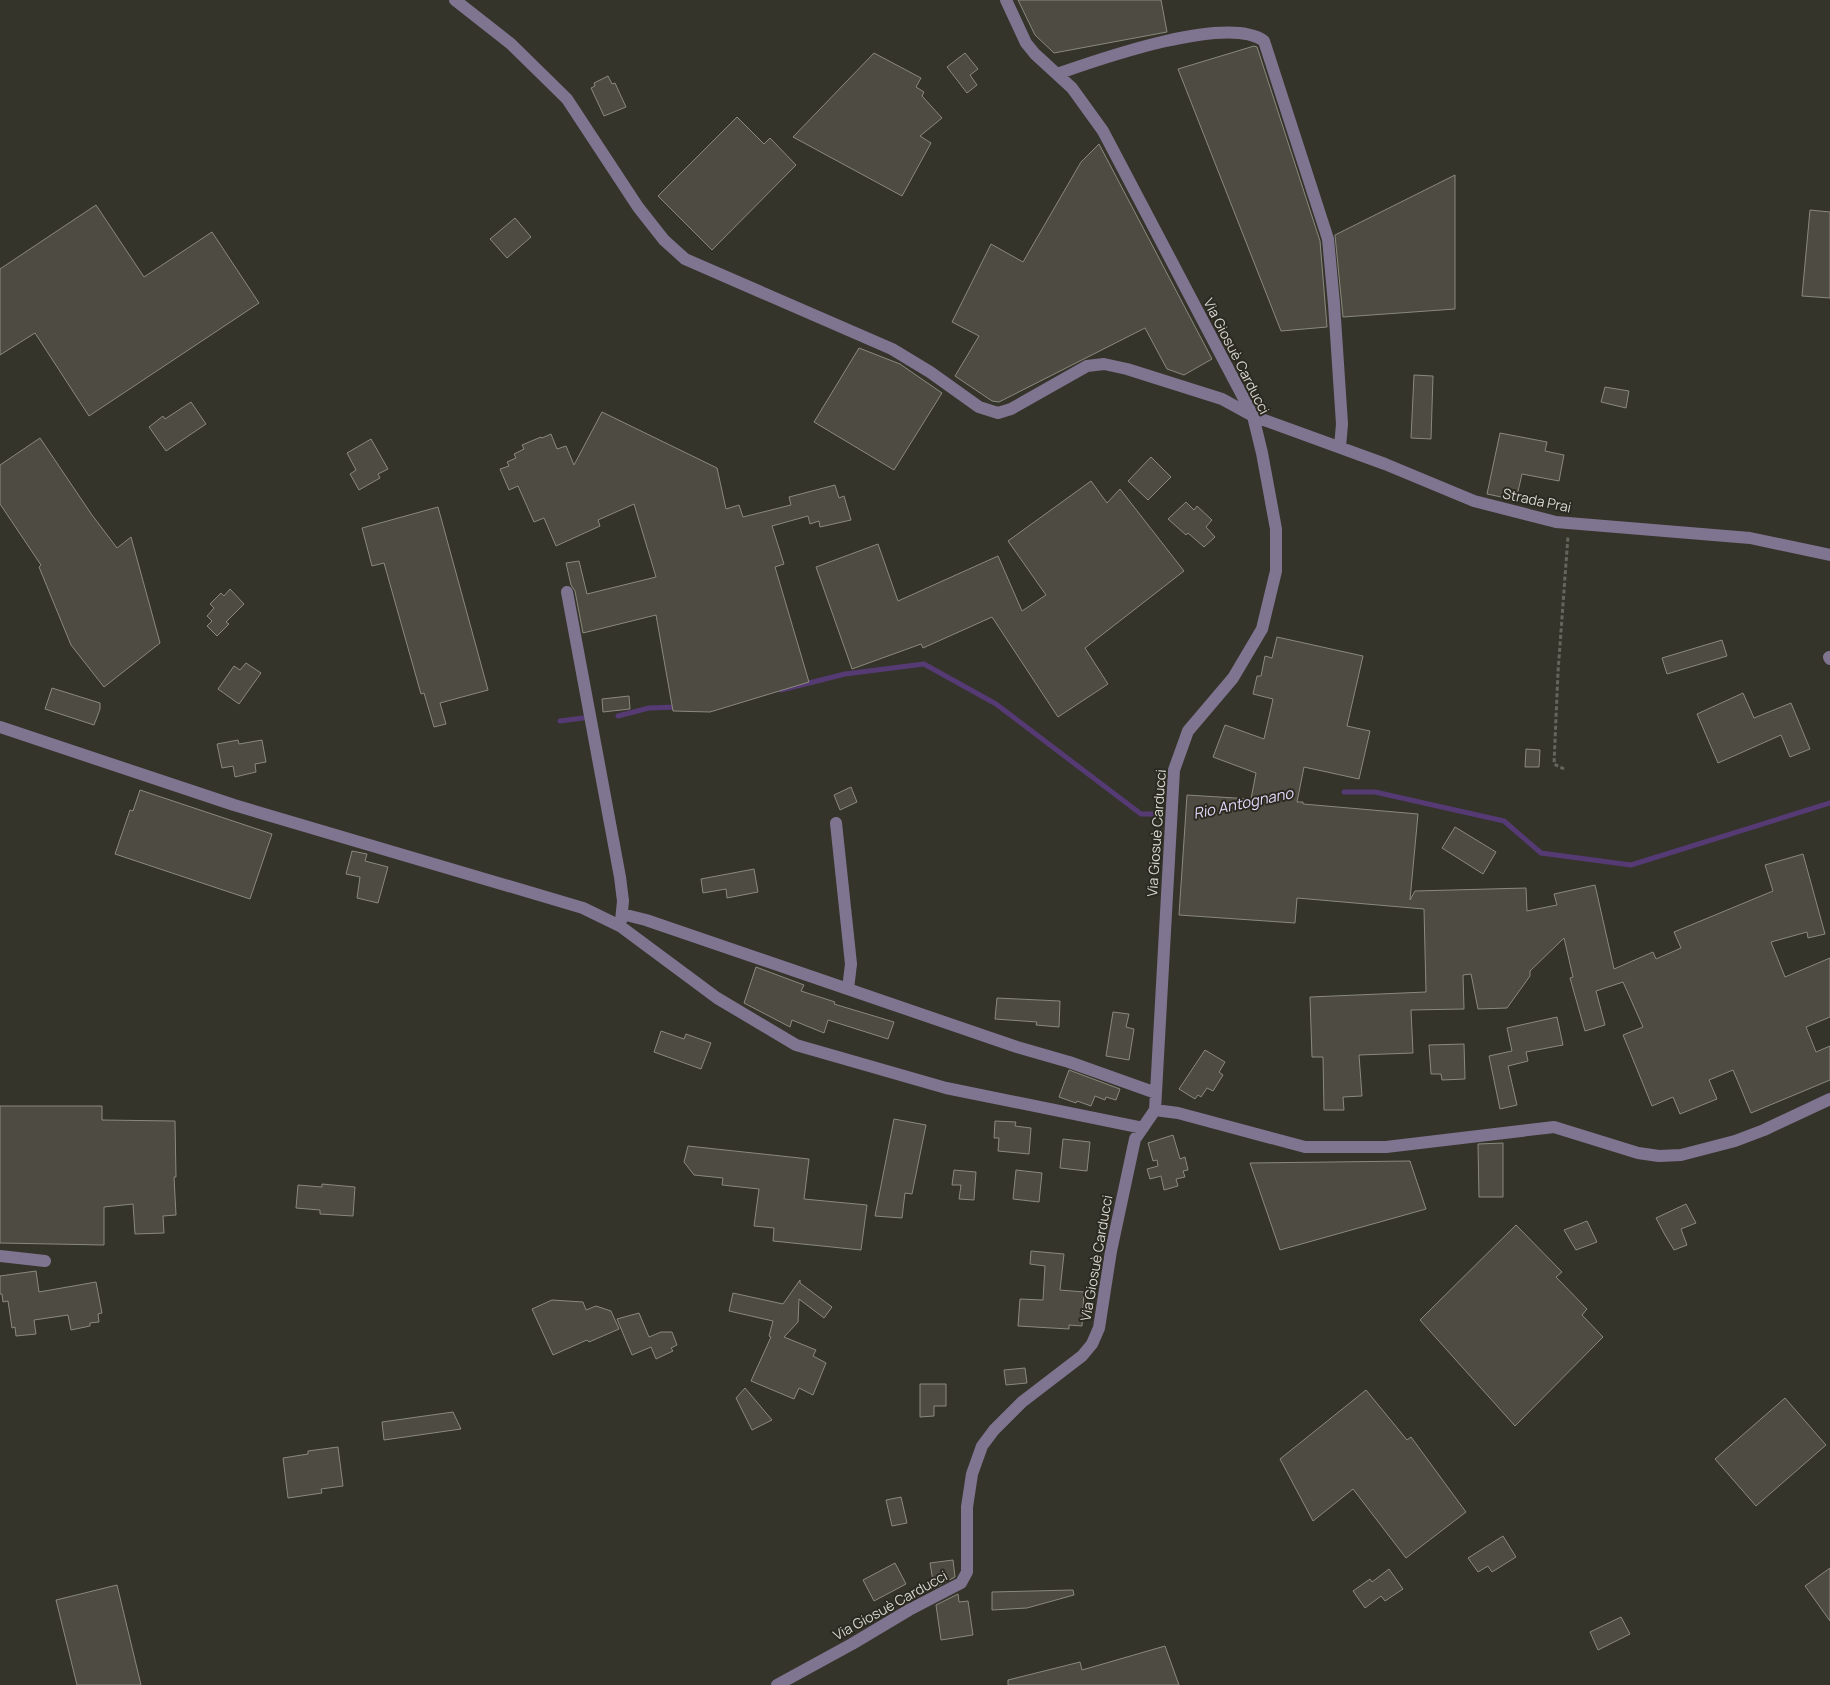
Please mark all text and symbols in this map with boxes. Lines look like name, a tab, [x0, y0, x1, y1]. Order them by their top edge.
street label: Via Giosuè Carducci	[1200, 295, 1274, 417]
street label: Strada Prai	[1501, 483, 1573, 517]
street label: Via Giosuè Carducci	[1142, 769, 1170, 897]
water label: Rio Antognano	[1191, 782, 1296, 824]
street label: Via Giosuè Carducci	[1076, 1193, 1116, 1323]
street label: Via Giosuè Carducci	[830, 1566, 950, 1644]

